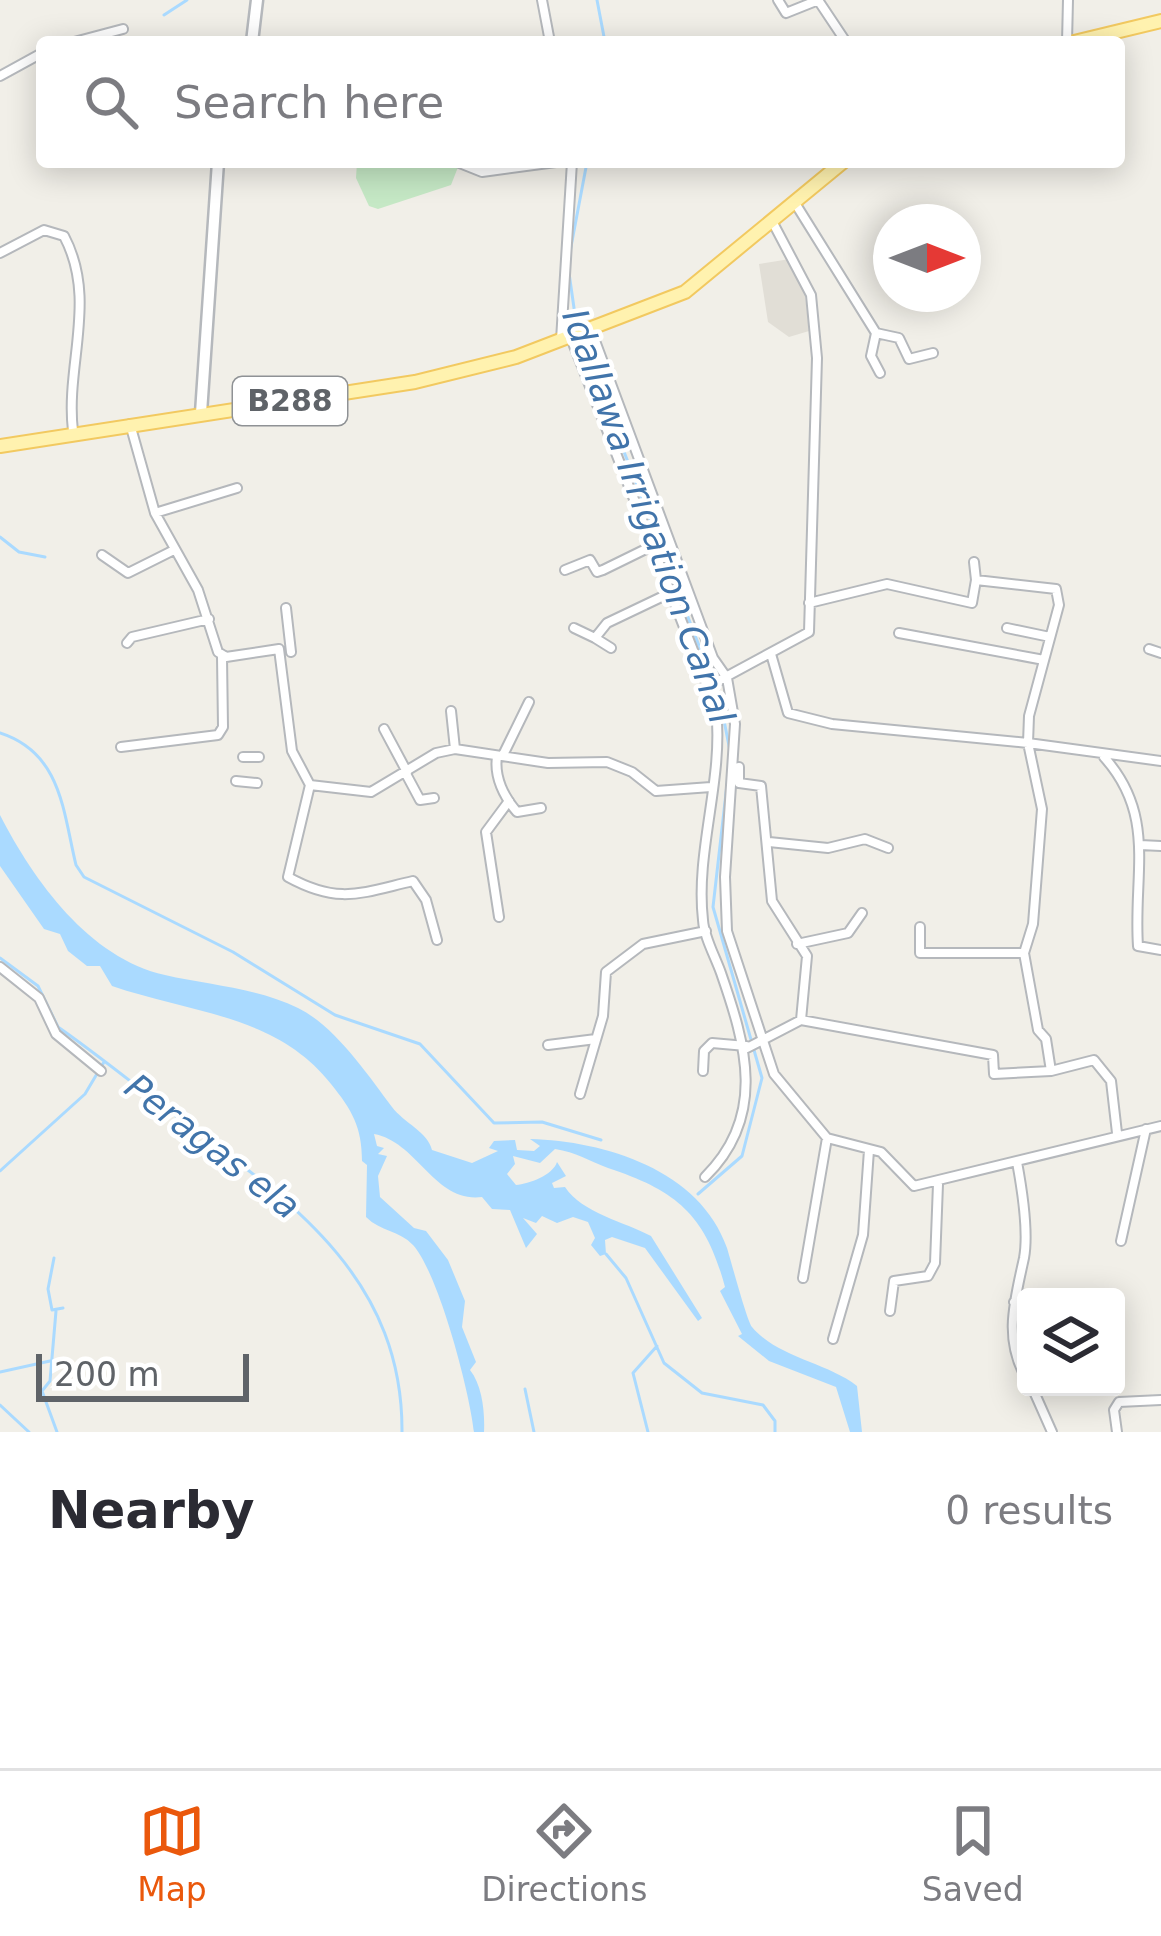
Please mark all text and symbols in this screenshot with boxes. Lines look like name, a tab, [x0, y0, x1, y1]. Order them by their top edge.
search box	[36, 36, 1125, 168]
icon: search	[78, 69, 144, 135]
text: Search here	[174, 76, 444, 129]
north arrow	[873, 204, 981, 312]
water label: Idallawa Irrigation Canal	[554, 303, 743, 729]
road number: B288	[233, 377, 347, 425]
water label: Peragas ela	[117, 1066, 308, 1227]
map controls	[1017, 1288, 1125, 1396]
button: layers	[1017, 1288, 1125, 1396]
scale bar	[36, 1348, 249, 1401]
text: 200 m	[54, 1355, 160, 1394]
text: Nearby	[48, 1481, 255, 1540]
text: 0 results	[945, 1488, 1113, 1533]
tab: Map	[137, 1798, 207, 1909]
tab: Directions	[481, 1798, 647, 1909]
tab: Saved	[922, 1798, 1024, 1909]

